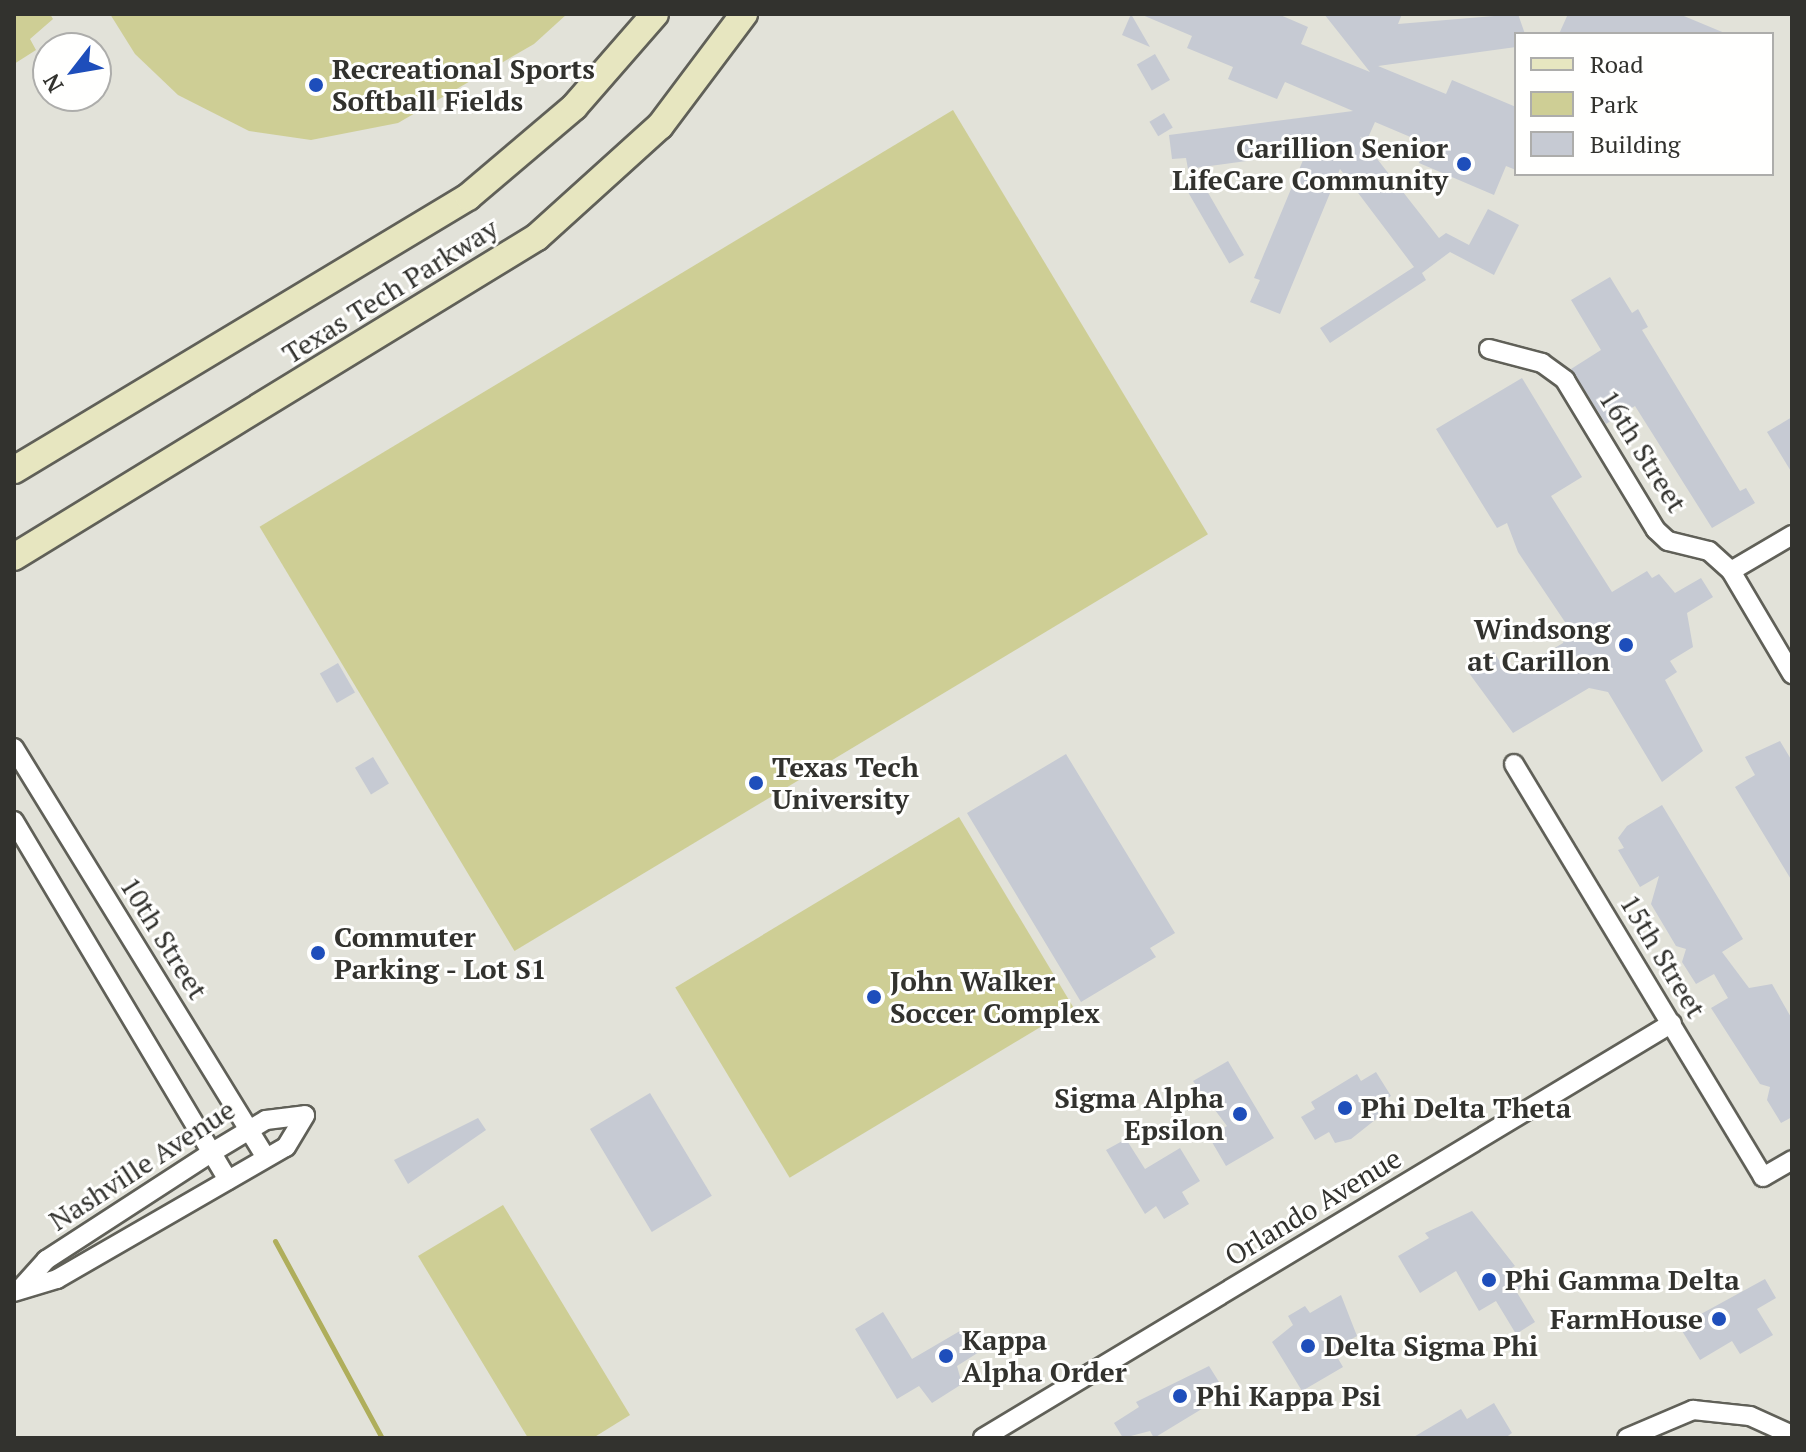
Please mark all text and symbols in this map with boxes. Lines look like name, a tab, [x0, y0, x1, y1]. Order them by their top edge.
north arrow	[32, 32, 112, 112]
legend	[1514, 32, 1774, 176]
text: Road	[1590, 48, 1644, 80]
place label: Recreational Sports Softball Fields	[332, 52, 595, 118]
text: N	[36, 69, 69, 98]
marker: Recreational Sports Softball Fields	[307, 76, 325, 94]
text: Park	[1590, 88, 1638, 120]
text: Building	[1590, 128, 1680, 160]
place label: Carillion Senior LifeCare Community	[1172, 131, 1448, 197]
marker: Carillion Senior LifeCare Community	[1455, 155, 1473, 173]
street label: Texas Tech Parkway	[276, 211, 504, 371]
street label: 16th Street	[1592, 384, 1694, 518]
place label: Windsong at Carillon	[1467, 612, 1610, 678]
marker: Windsong at Carillon	[1617, 636, 1635, 654]
place label: Texas Tech University	[772, 750, 919, 816]
marker: Texas Tech University	[747, 774, 765, 792]
street label: 10th Street	[113, 871, 215, 1005]
street label: 15th Street	[1613, 888, 1713, 1024]
place label: Commuter Parking - Lot S1	[334, 920, 549, 986]
marker: Commuter Parking - Lot S1	[309, 944, 327, 962]
place label: John Walker Soccer Complex	[890, 964, 1100, 1030]
marker: John Walker Soccer Complex	[865, 988, 883, 1006]
place label: Sigma Alpha Epsilon	[1054, 1081, 1224, 1147]
place label: Phi Delta Theta	[1361, 1091, 1571, 1125]
street label: Nashville Avenue	[43, 1092, 241, 1238]
marker: Phi Delta Theta	[1336, 1099, 1354, 1117]
marker: Sigma Alpha Epsilon	[1231, 1105, 1249, 1123]
street label: Orlando Avenue	[1219, 1141, 1407, 1273]
place label: Phi Gamma Delta	[1505, 1263, 1740, 1297]
marker: Phi Gamma Delta	[1480, 1271, 1498, 1289]
place label: FarmHouse	[1550, 1302, 1703, 1336]
marker: FarmHouse	[1710, 1310, 1728, 1328]
place label: Kappa Alpha Order	[962, 1323, 1127, 1389]
place label: Delta Sigma Phi	[1324, 1329, 1538, 1363]
marker: Delta Sigma Phi	[1299, 1337, 1317, 1355]
marker: Kappa Alpha Order	[937, 1347, 955, 1365]
place label: Phi Kappa Psi	[1196, 1379, 1381, 1413]
marker: Phi Kappa Psi	[1171, 1387, 1189, 1405]

